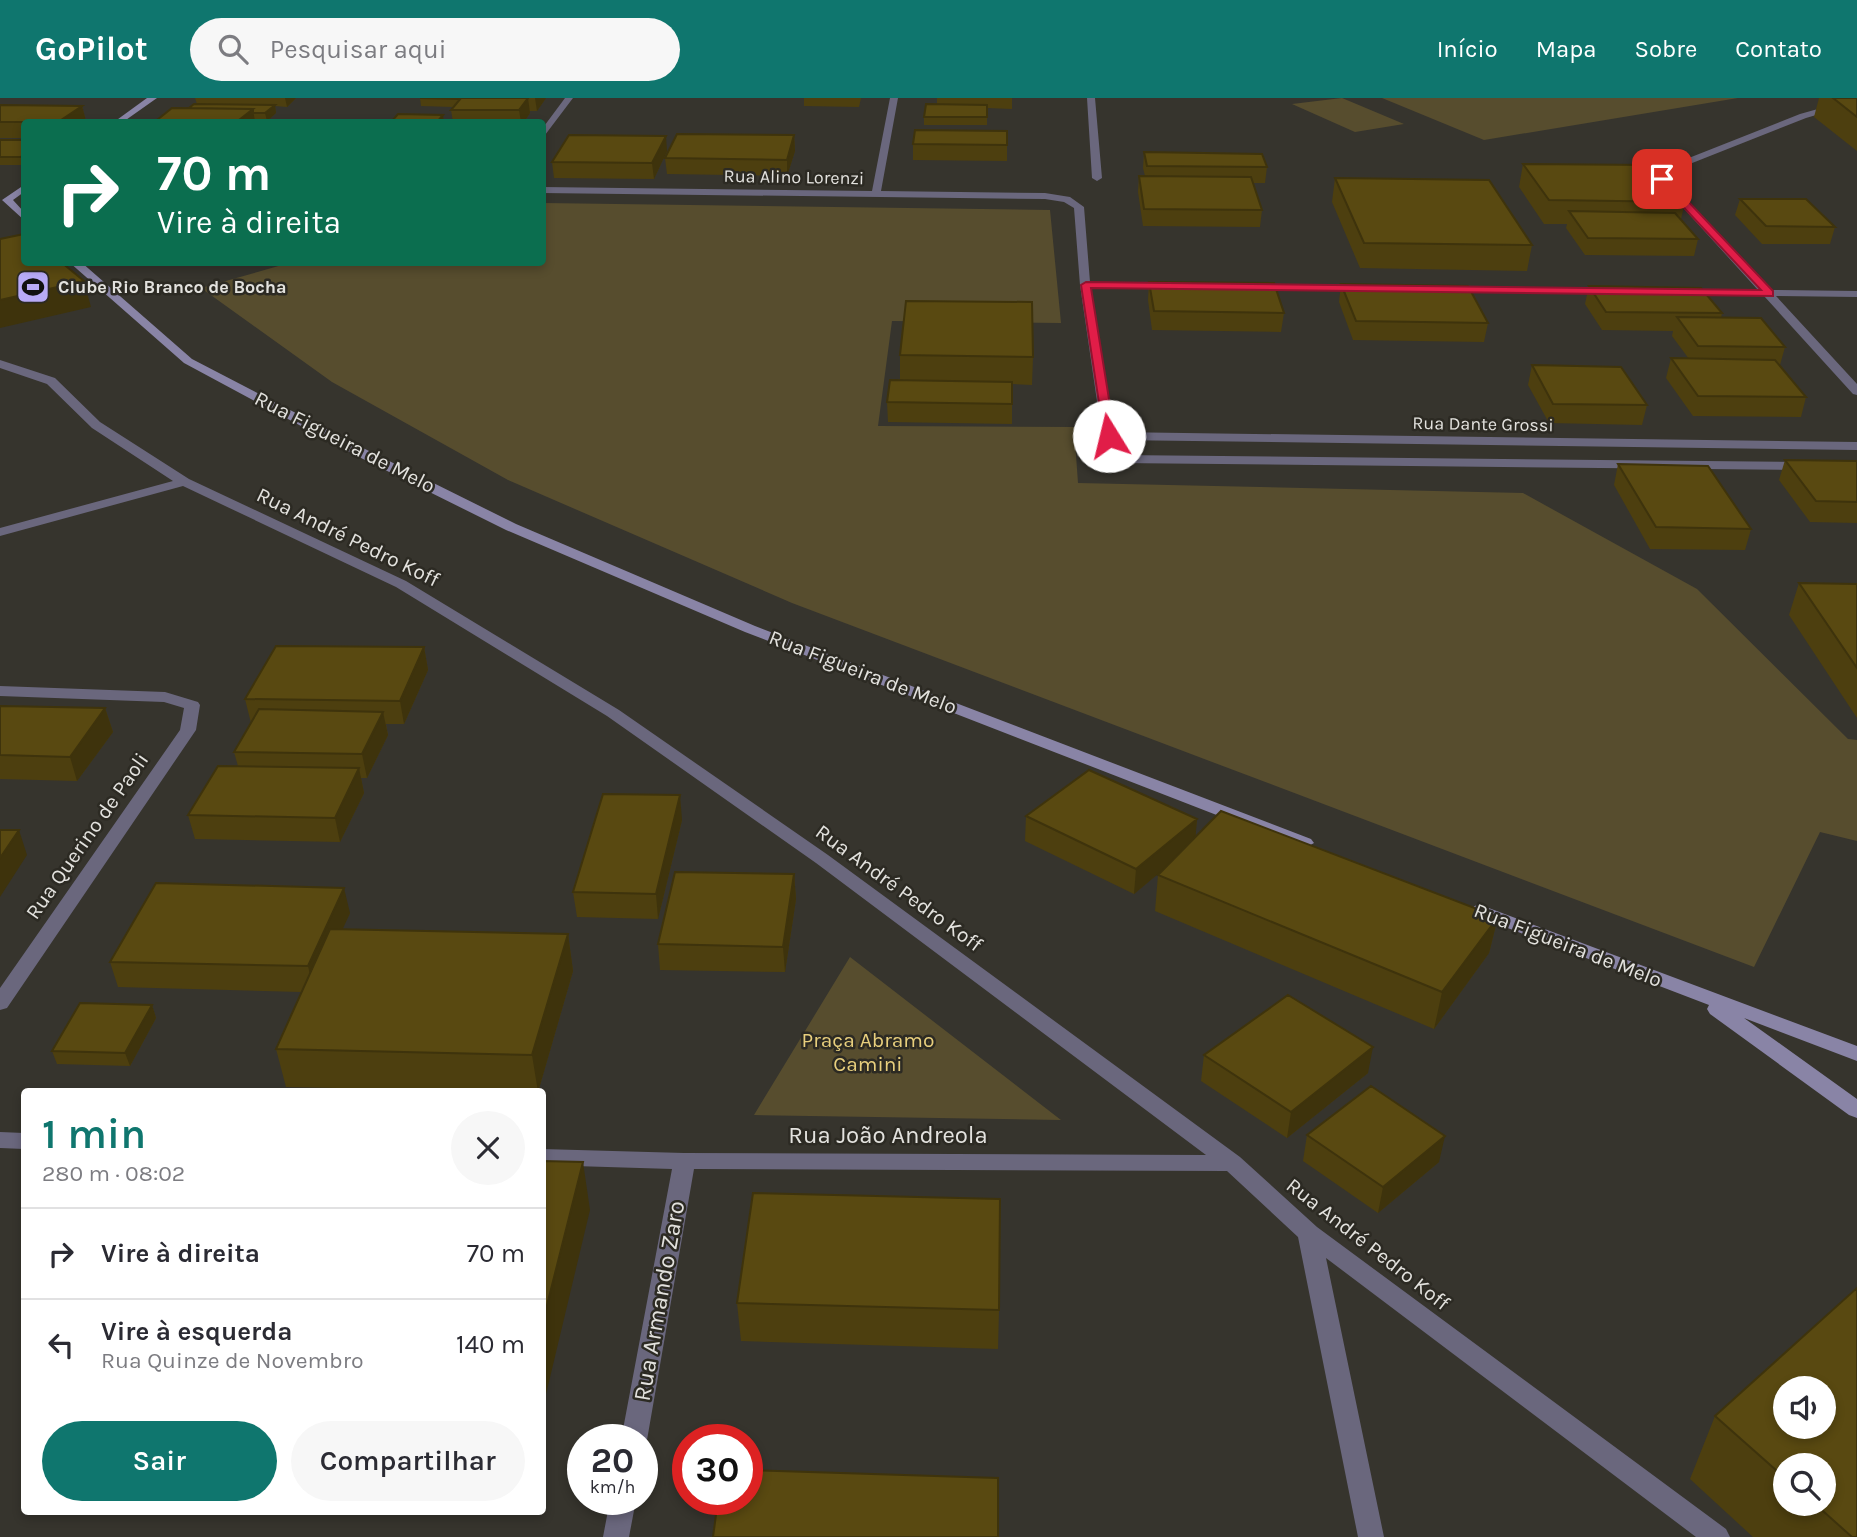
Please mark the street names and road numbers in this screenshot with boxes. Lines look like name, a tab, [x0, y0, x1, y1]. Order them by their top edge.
street label: Rua Alino Lorenzi	[724, 165, 864, 189]
street label: Rua Figueira de Melo	[251, 386, 439, 498]
street label: Rua Dante Grossi	[1412, 412, 1554, 436]
street label: Rua André Pedro Koff	[253, 482, 444, 592]
street label: Rua Figueira de Melo	[766, 625, 960, 719]
street label: Rua Querino de Paoli	[21, 748, 153, 924]
street label: Rua André Pedro Koff	[811, 819, 988, 957]
street label: Rua Figueira de Melo	[1471, 898, 1665, 992]
street label: Rua João Andreola	[788, 1121, 988, 1149]
street label: Rua André Pedro Koff	[1282, 1173, 1455, 1316]
street label: Rua Armando Zaro	[628, 1199, 690, 1403]

